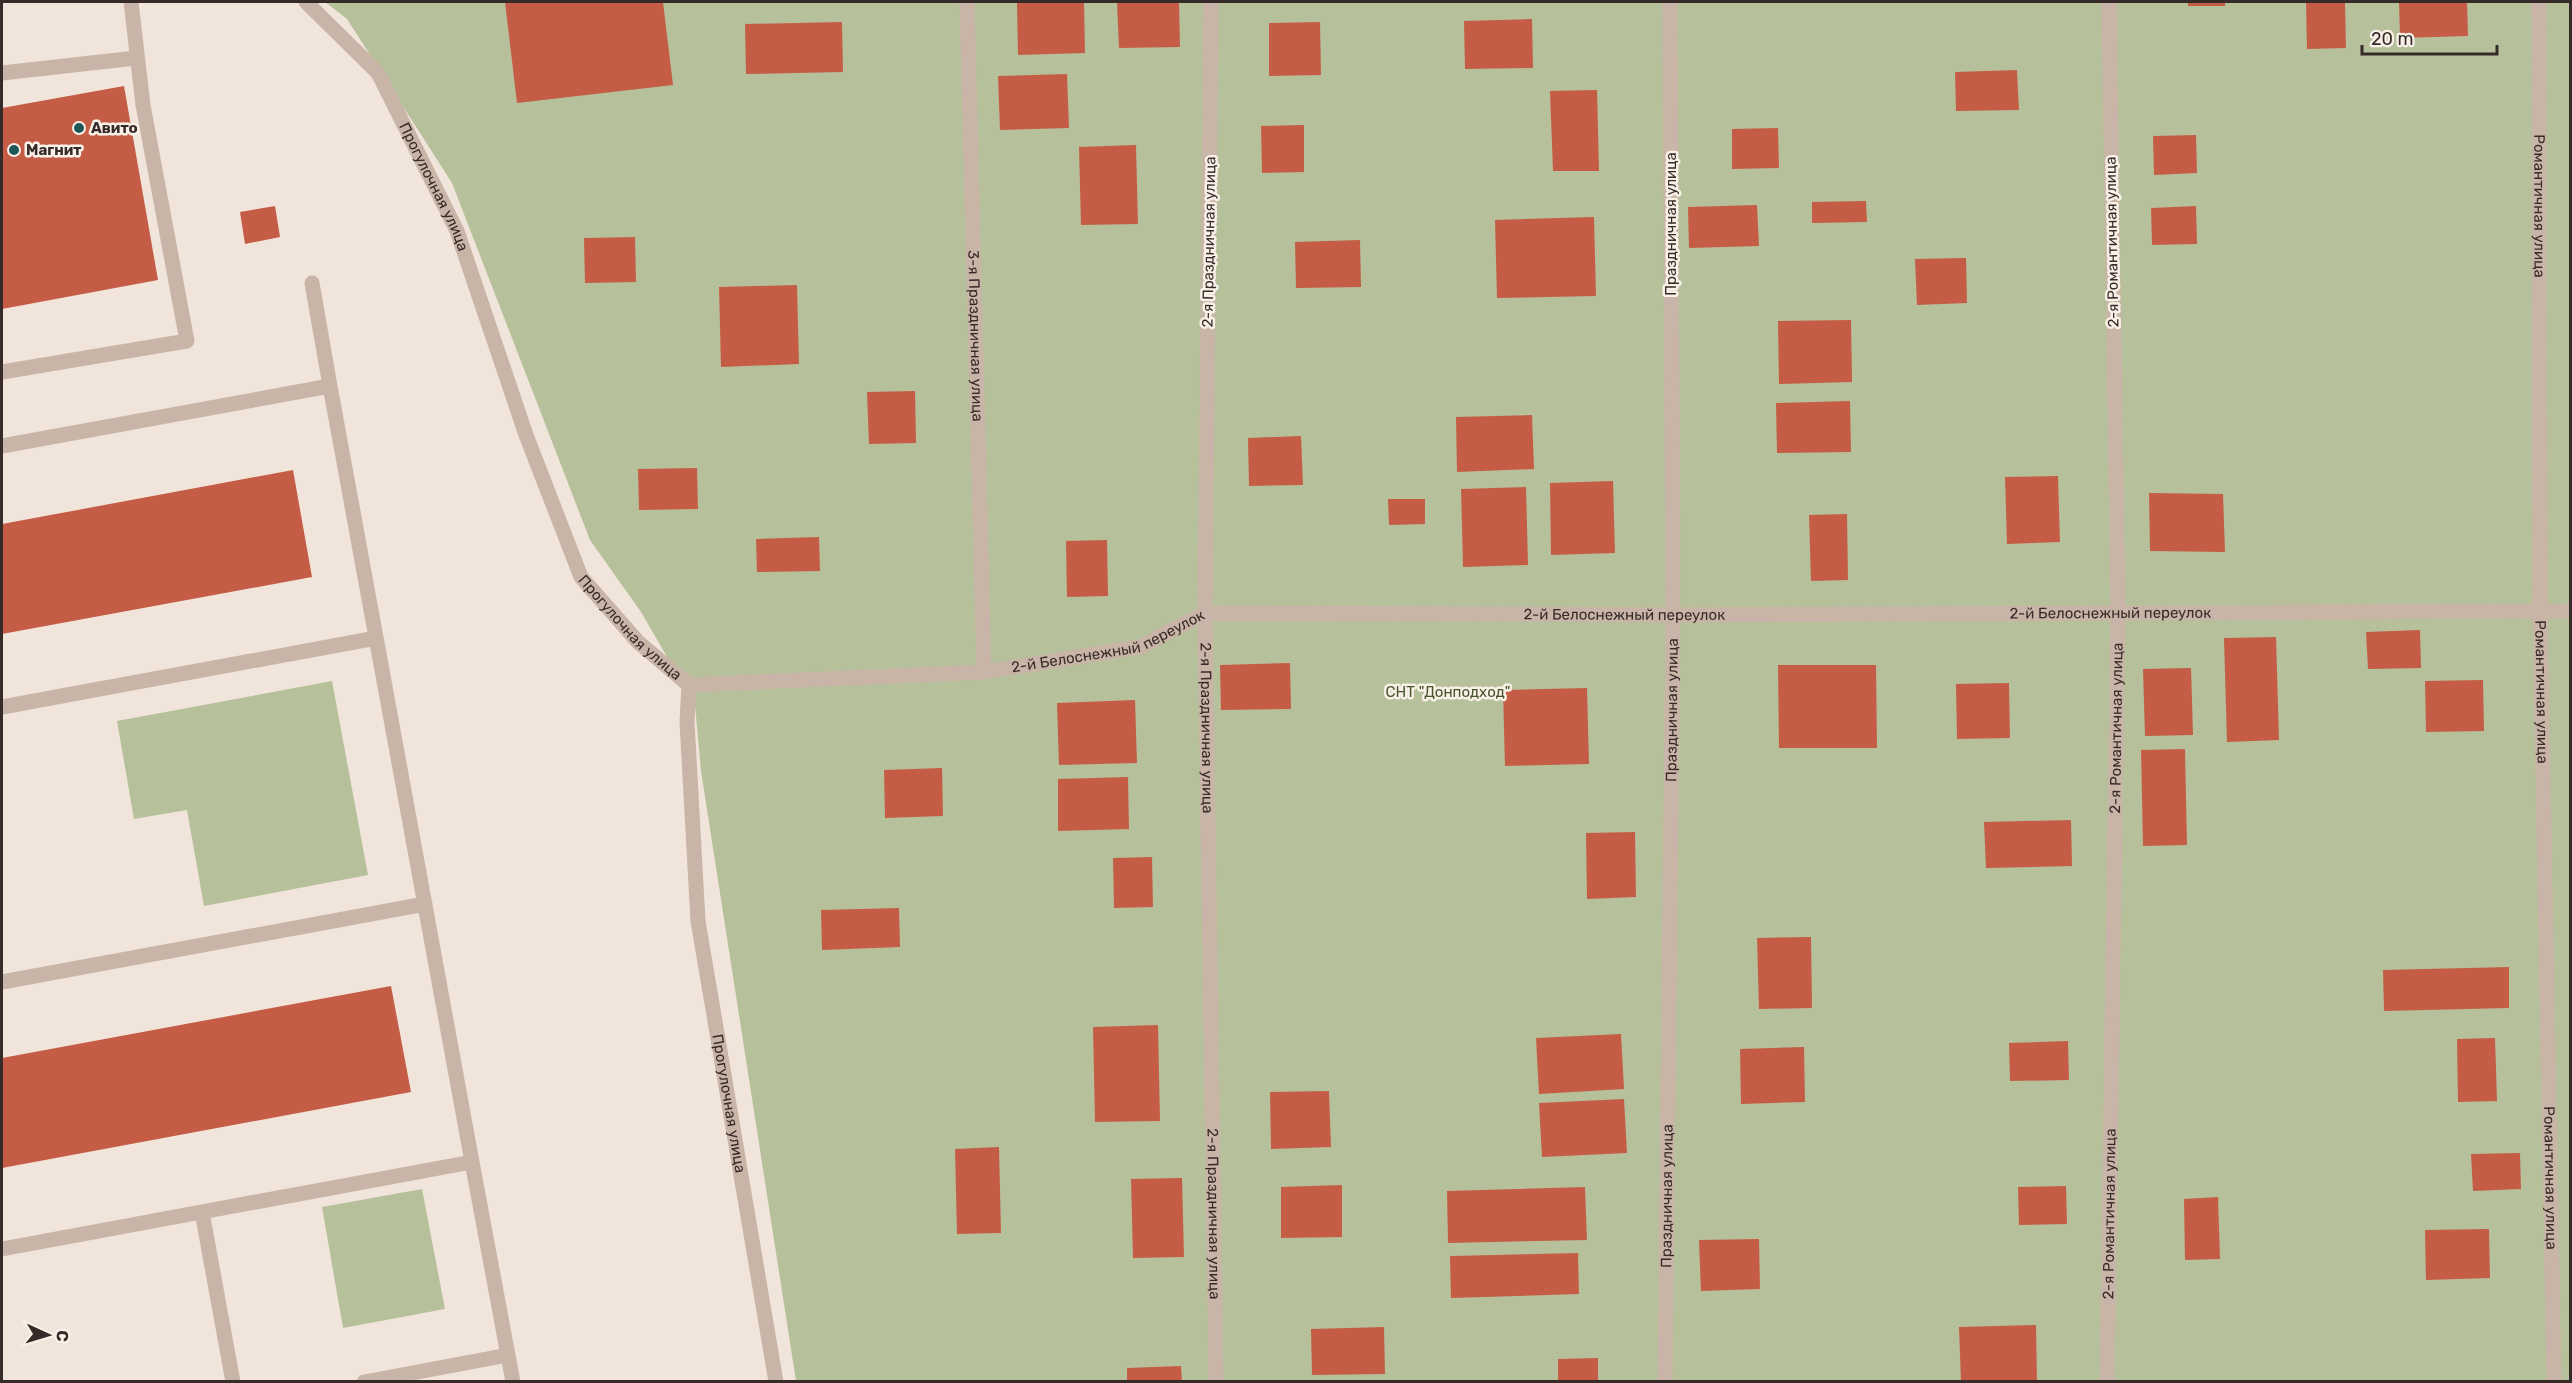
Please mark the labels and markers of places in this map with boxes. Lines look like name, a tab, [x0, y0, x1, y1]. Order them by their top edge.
place label: Авито	[91, 119, 138, 137]
marker: Авито	[72, 121, 86, 135]
place label: Магнит	[26, 141, 82, 159]
marker: Магнит	[7, 143, 21, 157]

